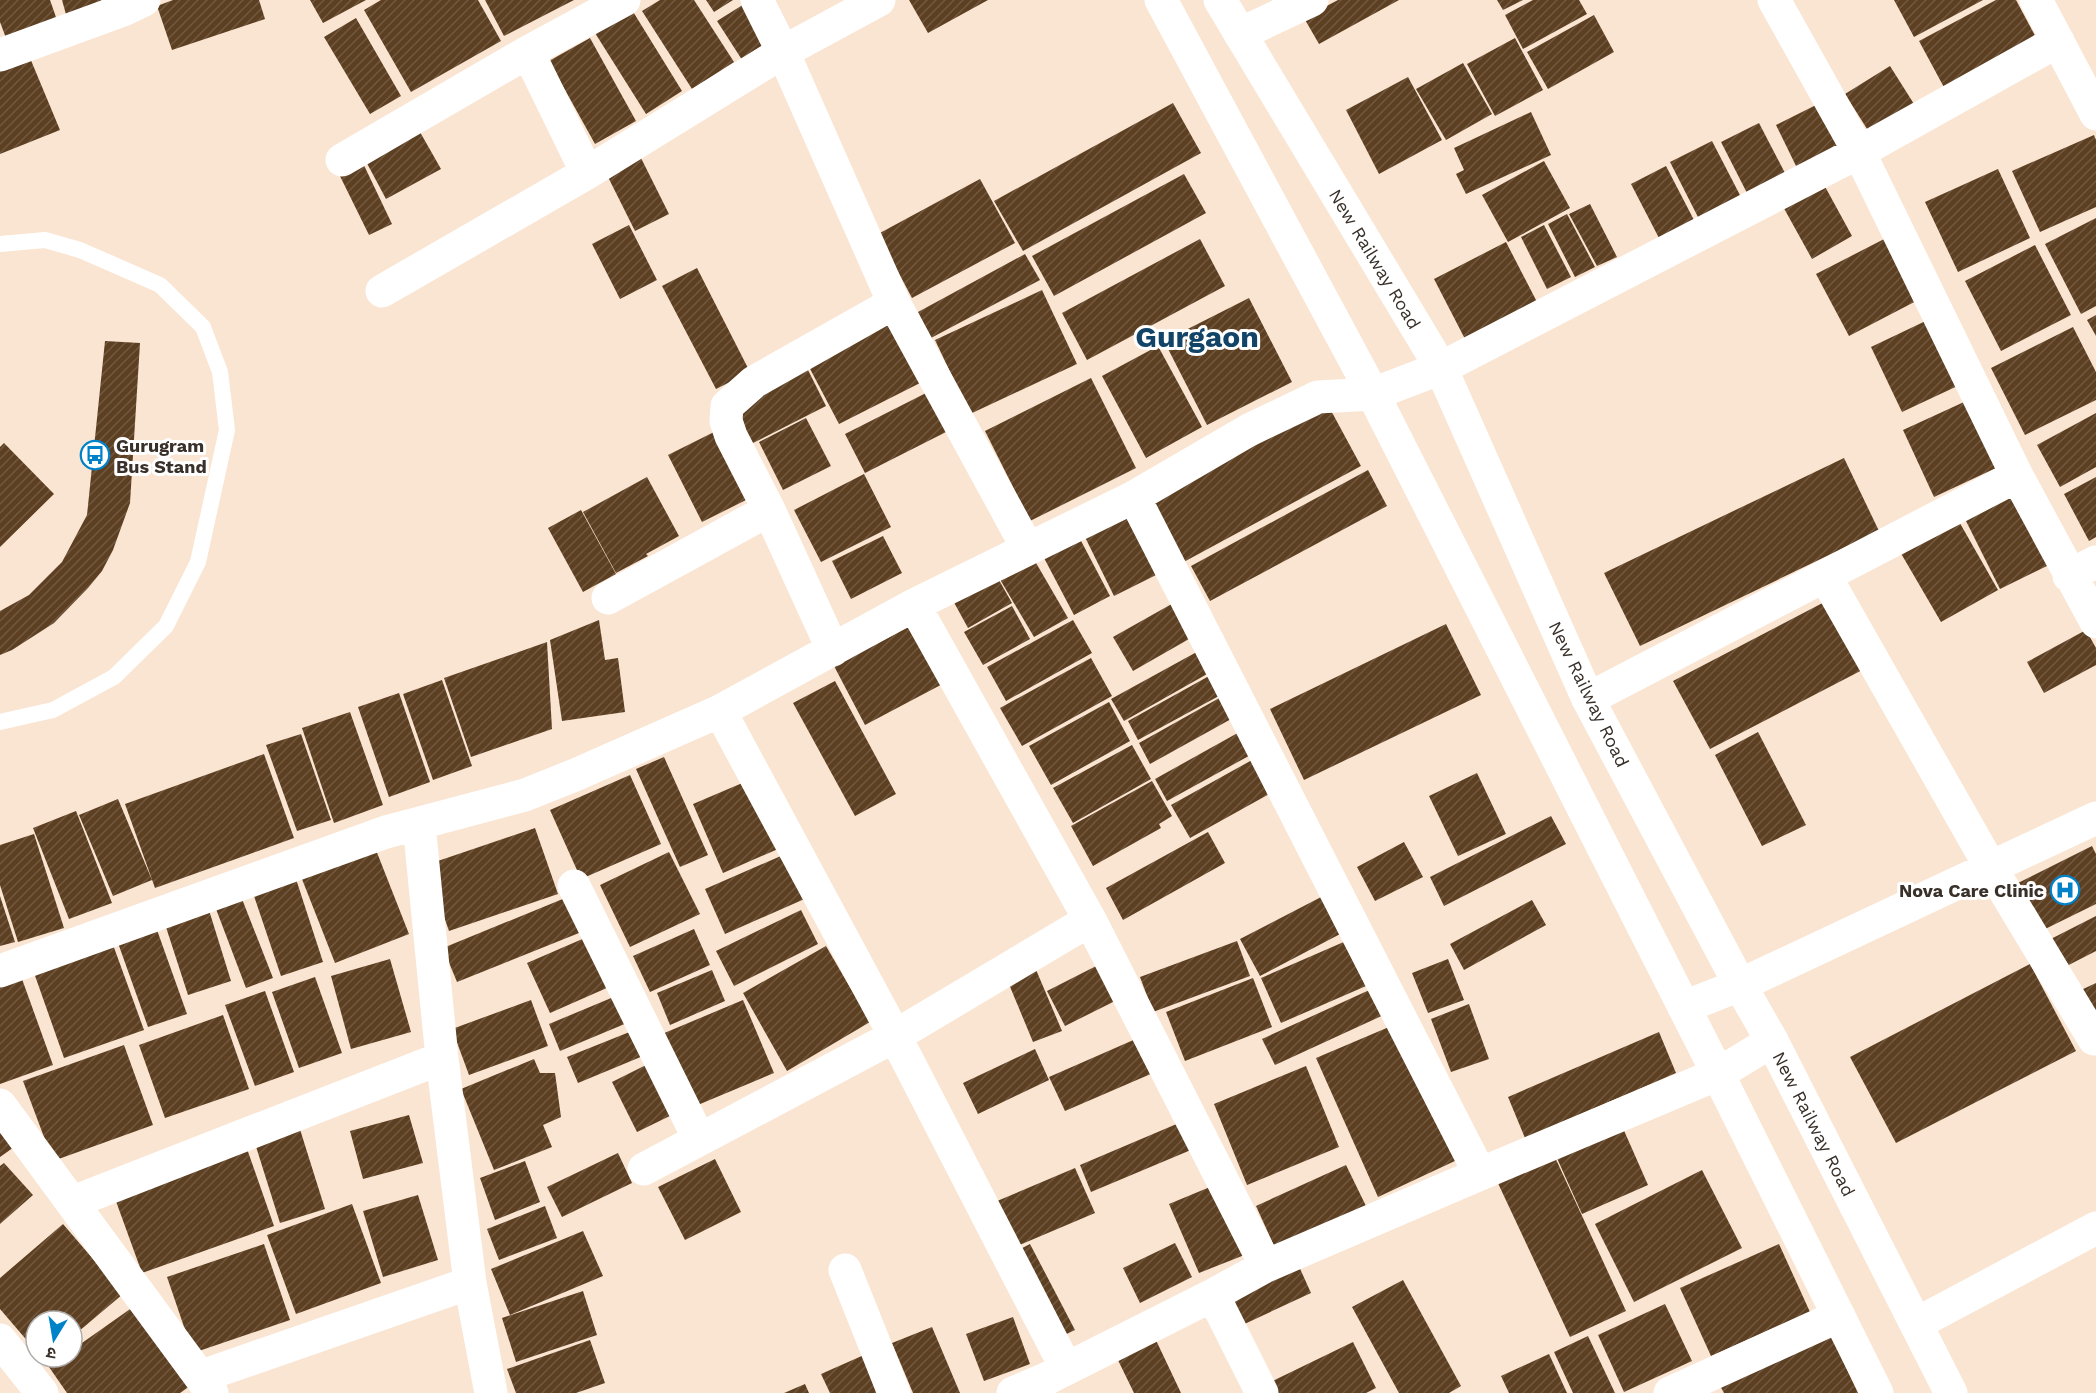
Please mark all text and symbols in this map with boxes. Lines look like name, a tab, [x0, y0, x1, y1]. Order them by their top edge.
street label: New Railway Road	[1325, 185, 1425, 333]
district label: Gurgaon	[1135, 319, 1259, 354]
place label: Gurugram Bus Stand	[116, 435, 207, 477]
bus stop icon: Gurugram Bus Stand	[79, 439, 111, 471]
street label: New Railway Road	[1545, 618, 1633, 770]
hospital icon: Nova Care Clinic	[2049, 874, 2081, 906]
place label: Nova Care Clinic	[1899, 880, 2044, 901]
street label: New Railway Road	[1768, 1048, 1860, 1200]
north arrow	[24, 1309, 84, 1369]
text: उ	[44, 1343, 58, 1363]

